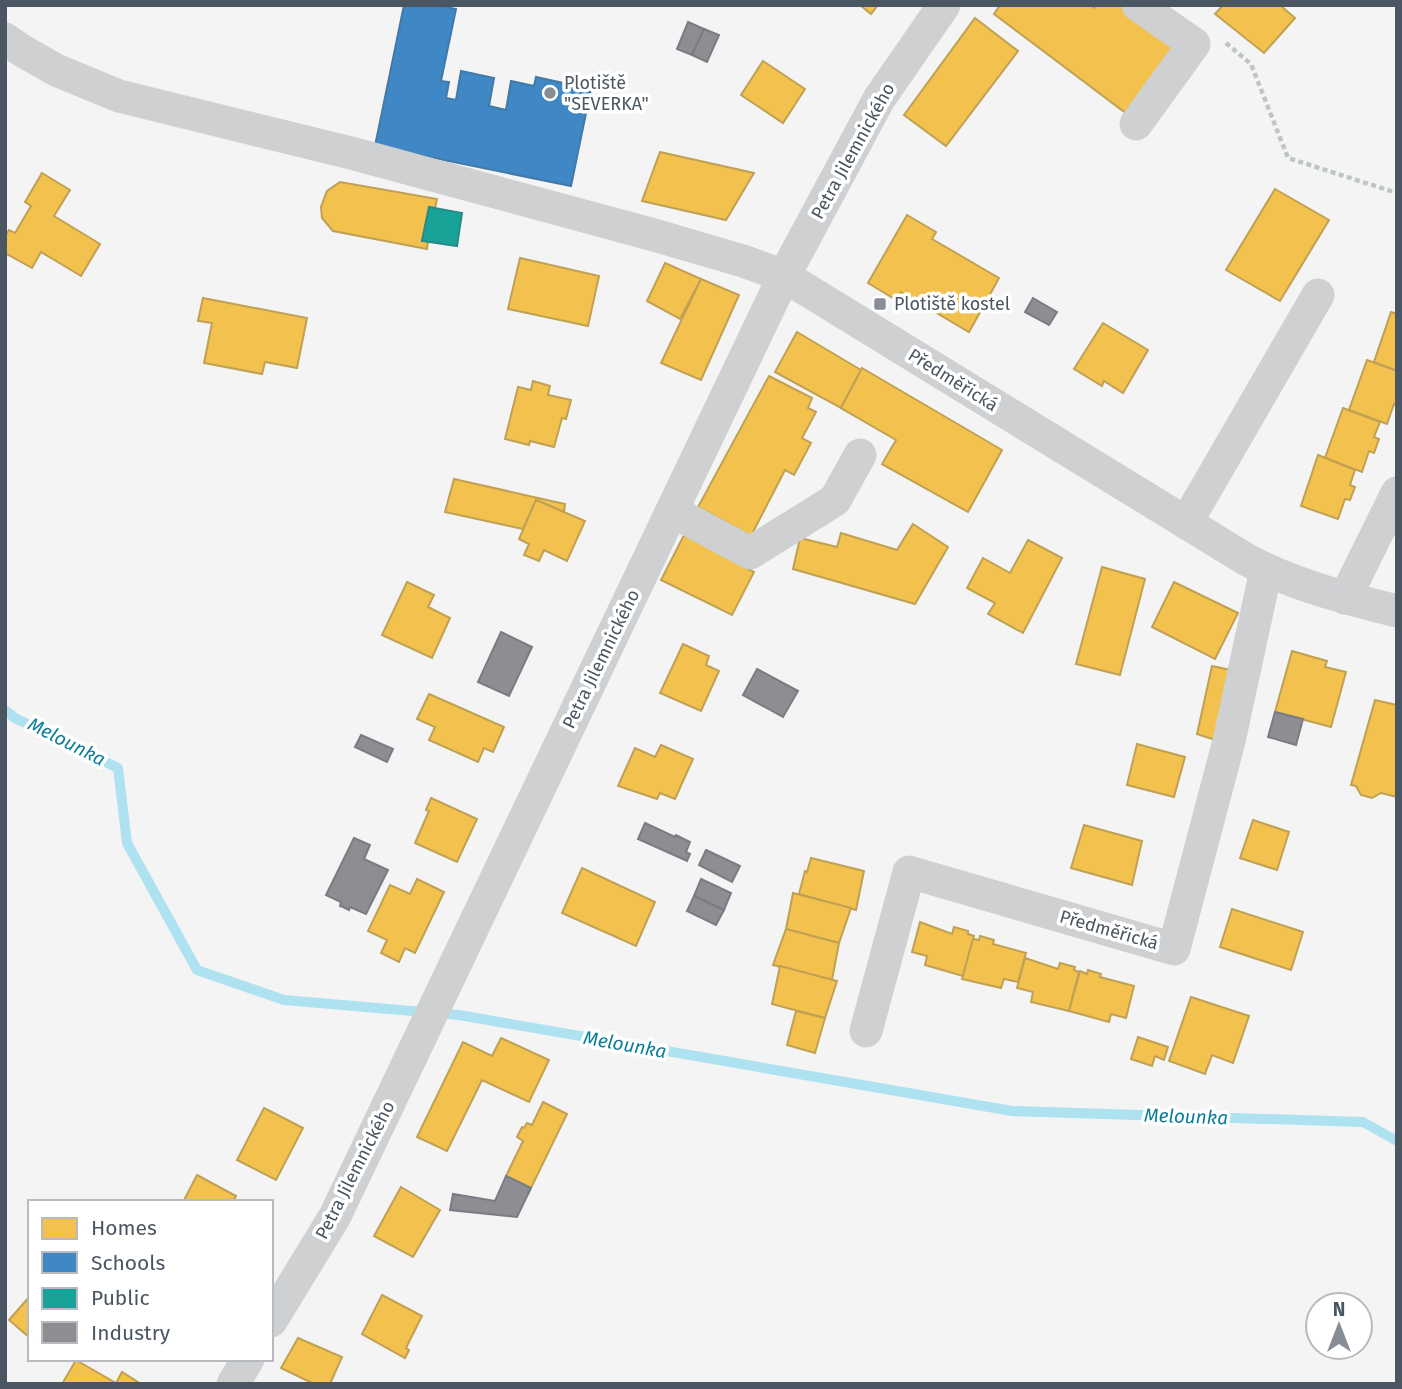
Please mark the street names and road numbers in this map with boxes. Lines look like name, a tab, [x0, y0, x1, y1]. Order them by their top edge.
street label: Petra Jilemnického	[806, 79, 900, 223]
street label: Předměřická	[904, 344, 1002, 416]
street label: Petra Jilemnického	[558, 586, 644, 732]
street label: Předměřická	[1057, 905, 1161, 955]
street label: Petra Jilemnického	[311, 1097, 399, 1243]

